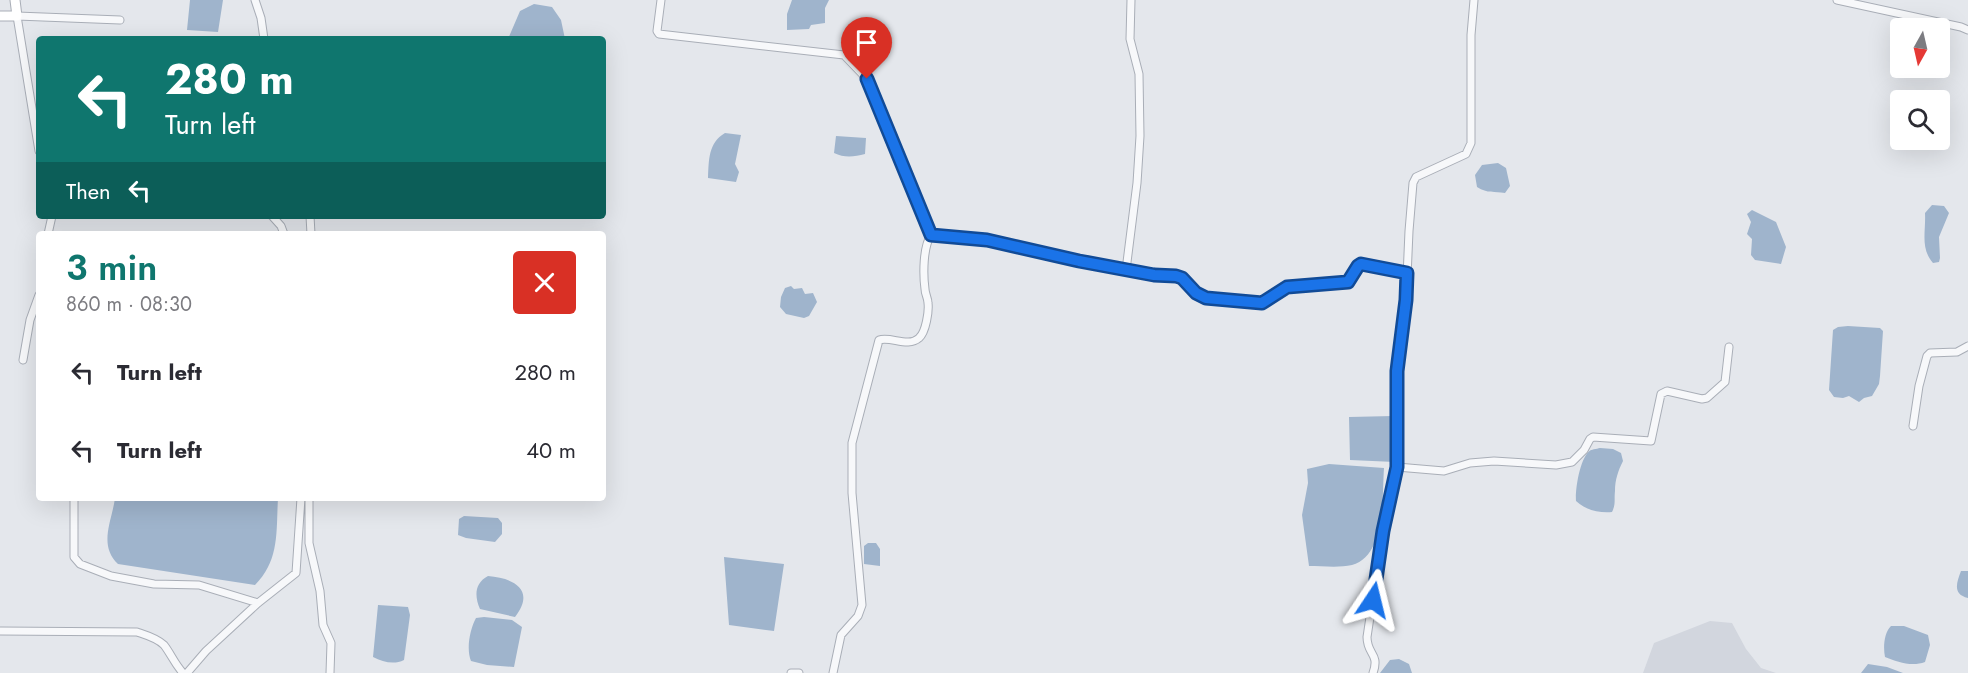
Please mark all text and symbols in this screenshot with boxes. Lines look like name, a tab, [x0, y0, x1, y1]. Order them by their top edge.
pin	[841, 17, 892, 79]
north arrow	[1890, 18, 1950, 78]
map controls	[1890, 18, 1950, 150]
icon: arrive	[850, 26, 883, 59]
text: 280 m	[165, 49, 294, 110]
icon: left	[66, 60, 144, 138]
button: search	[1890, 90, 1950, 150]
text: Turn left	[165, 105, 255, 144]
icon: left	[123, 174, 156, 207]
text: Then	[66, 175, 111, 207]
text: 3 min	[66, 241, 157, 293]
button: close	[513, 251, 576, 314]
text: 860 m · 08:30	[66, 290, 192, 319]
icon: left	[66, 356, 99, 389]
text: Turn left	[117, 356, 202, 388]
text: 280 m	[515, 356, 576, 388]
icon: left	[66, 434, 99, 467]
text: Turn left	[117, 434, 202, 466]
text: 40 m	[526, 434, 576, 466]
position arrow	[1341, 568, 1405, 632]

